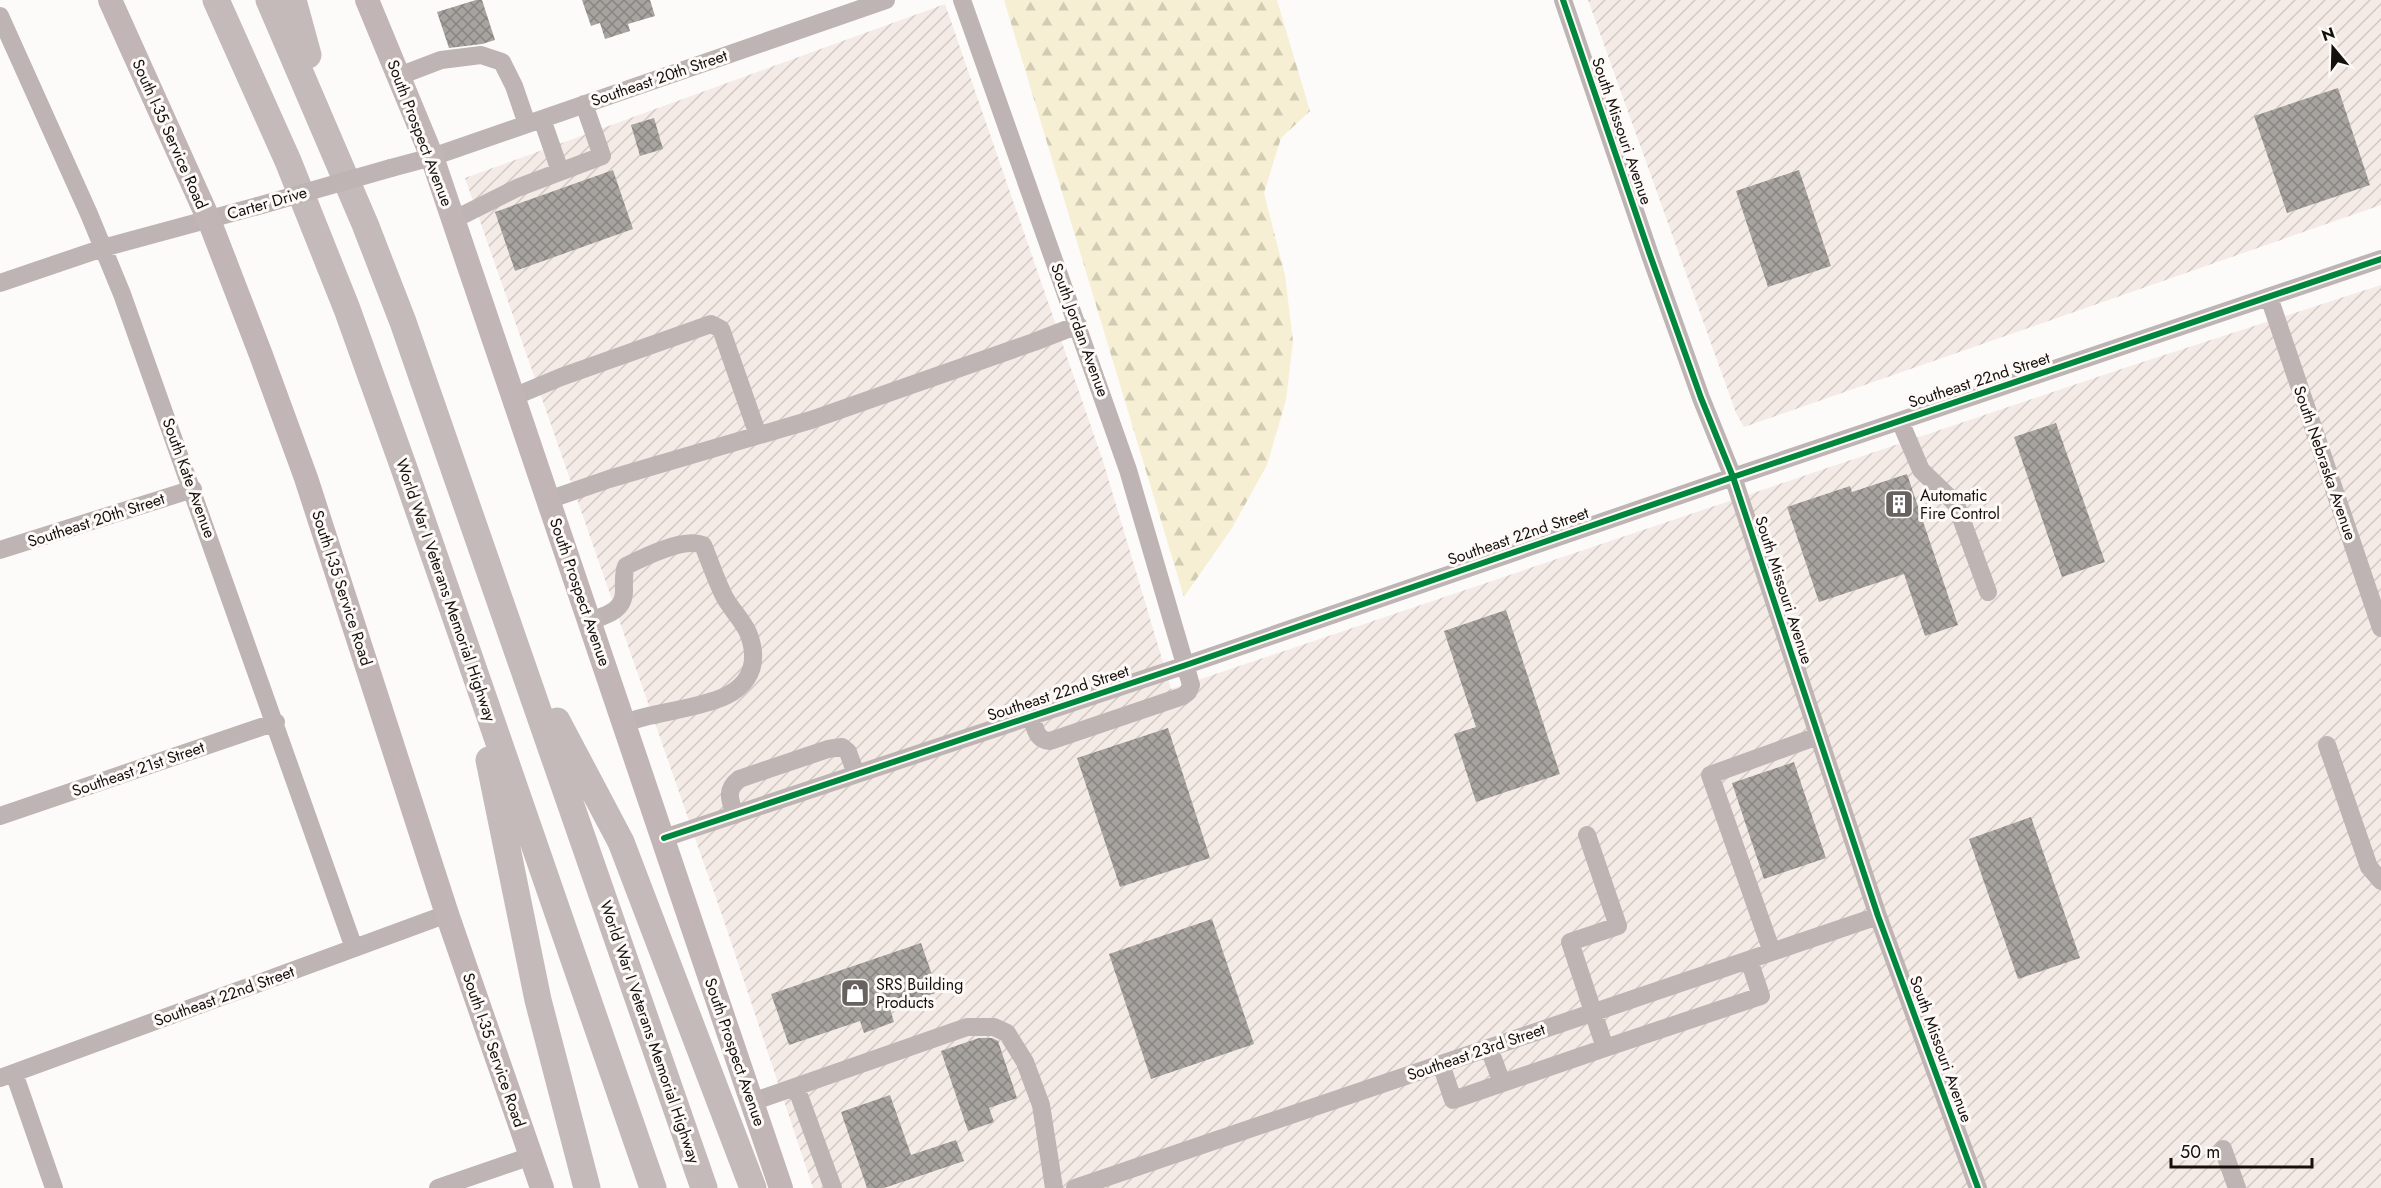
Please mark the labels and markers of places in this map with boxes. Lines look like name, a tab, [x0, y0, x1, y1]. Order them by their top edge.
place label: Automatic Fire Control	[1920, 484, 2000, 525]
building icon: Automatic Fire Control	[1883, 488, 1915, 520]
place label: SRS Building Products	[876, 973, 963, 1014]
shop icon: SRS Building Products	[839, 977, 871, 1009]

